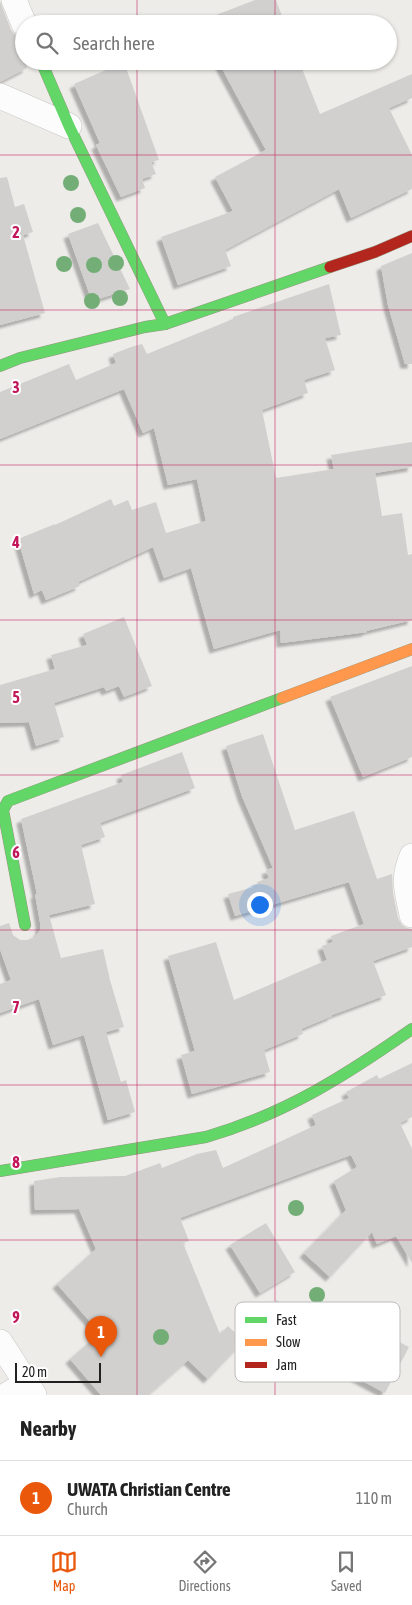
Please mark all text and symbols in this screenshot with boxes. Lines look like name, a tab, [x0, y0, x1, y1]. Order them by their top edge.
search box	[15, 15, 397, 70]
icon: search	[33, 29, 61, 57]
text: Search here	[73, 32, 155, 54]
text: 2	[12, 223, 20, 241]
text: 3	[12, 378, 20, 396]
text: 4	[11, 533, 20, 551]
text: 5	[12, 688, 20, 706]
text: 6	[12, 843, 20, 861]
your location	[247, 892, 273, 918]
text: 7	[12, 998, 20, 1016]
text: 8	[12, 1153, 20, 1171]
legend	[235, 1302, 400, 1382]
text: 9	[12, 1308, 20, 1326]
text: Fast	[276, 1312, 297, 1328]
pin: 1	[85, 1316, 117, 1357]
text: Slow	[276, 1334, 301, 1350]
text: Jam	[276, 1357, 297, 1373]
scale bar	[15, 1360, 101, 1383]
text: 20 m	[22, 1364, 47, 1380]
text: Nearby	[20, 1416, 76, 1440]
text: UWATA Christian Centre	[67, 1478, 231, 1500]
text: 1	[32, 1489, 40, 1507]
text: 110 m	[356, 1489, 392, 1507]
text: Church	[67, 1500, 108, 1518]
tab: Map	[50, 1548, 78, 1594]
tab: Directions	[178, 1548, 231, 1594]
tab: Saved	[331, 1548, 362, 1594]

